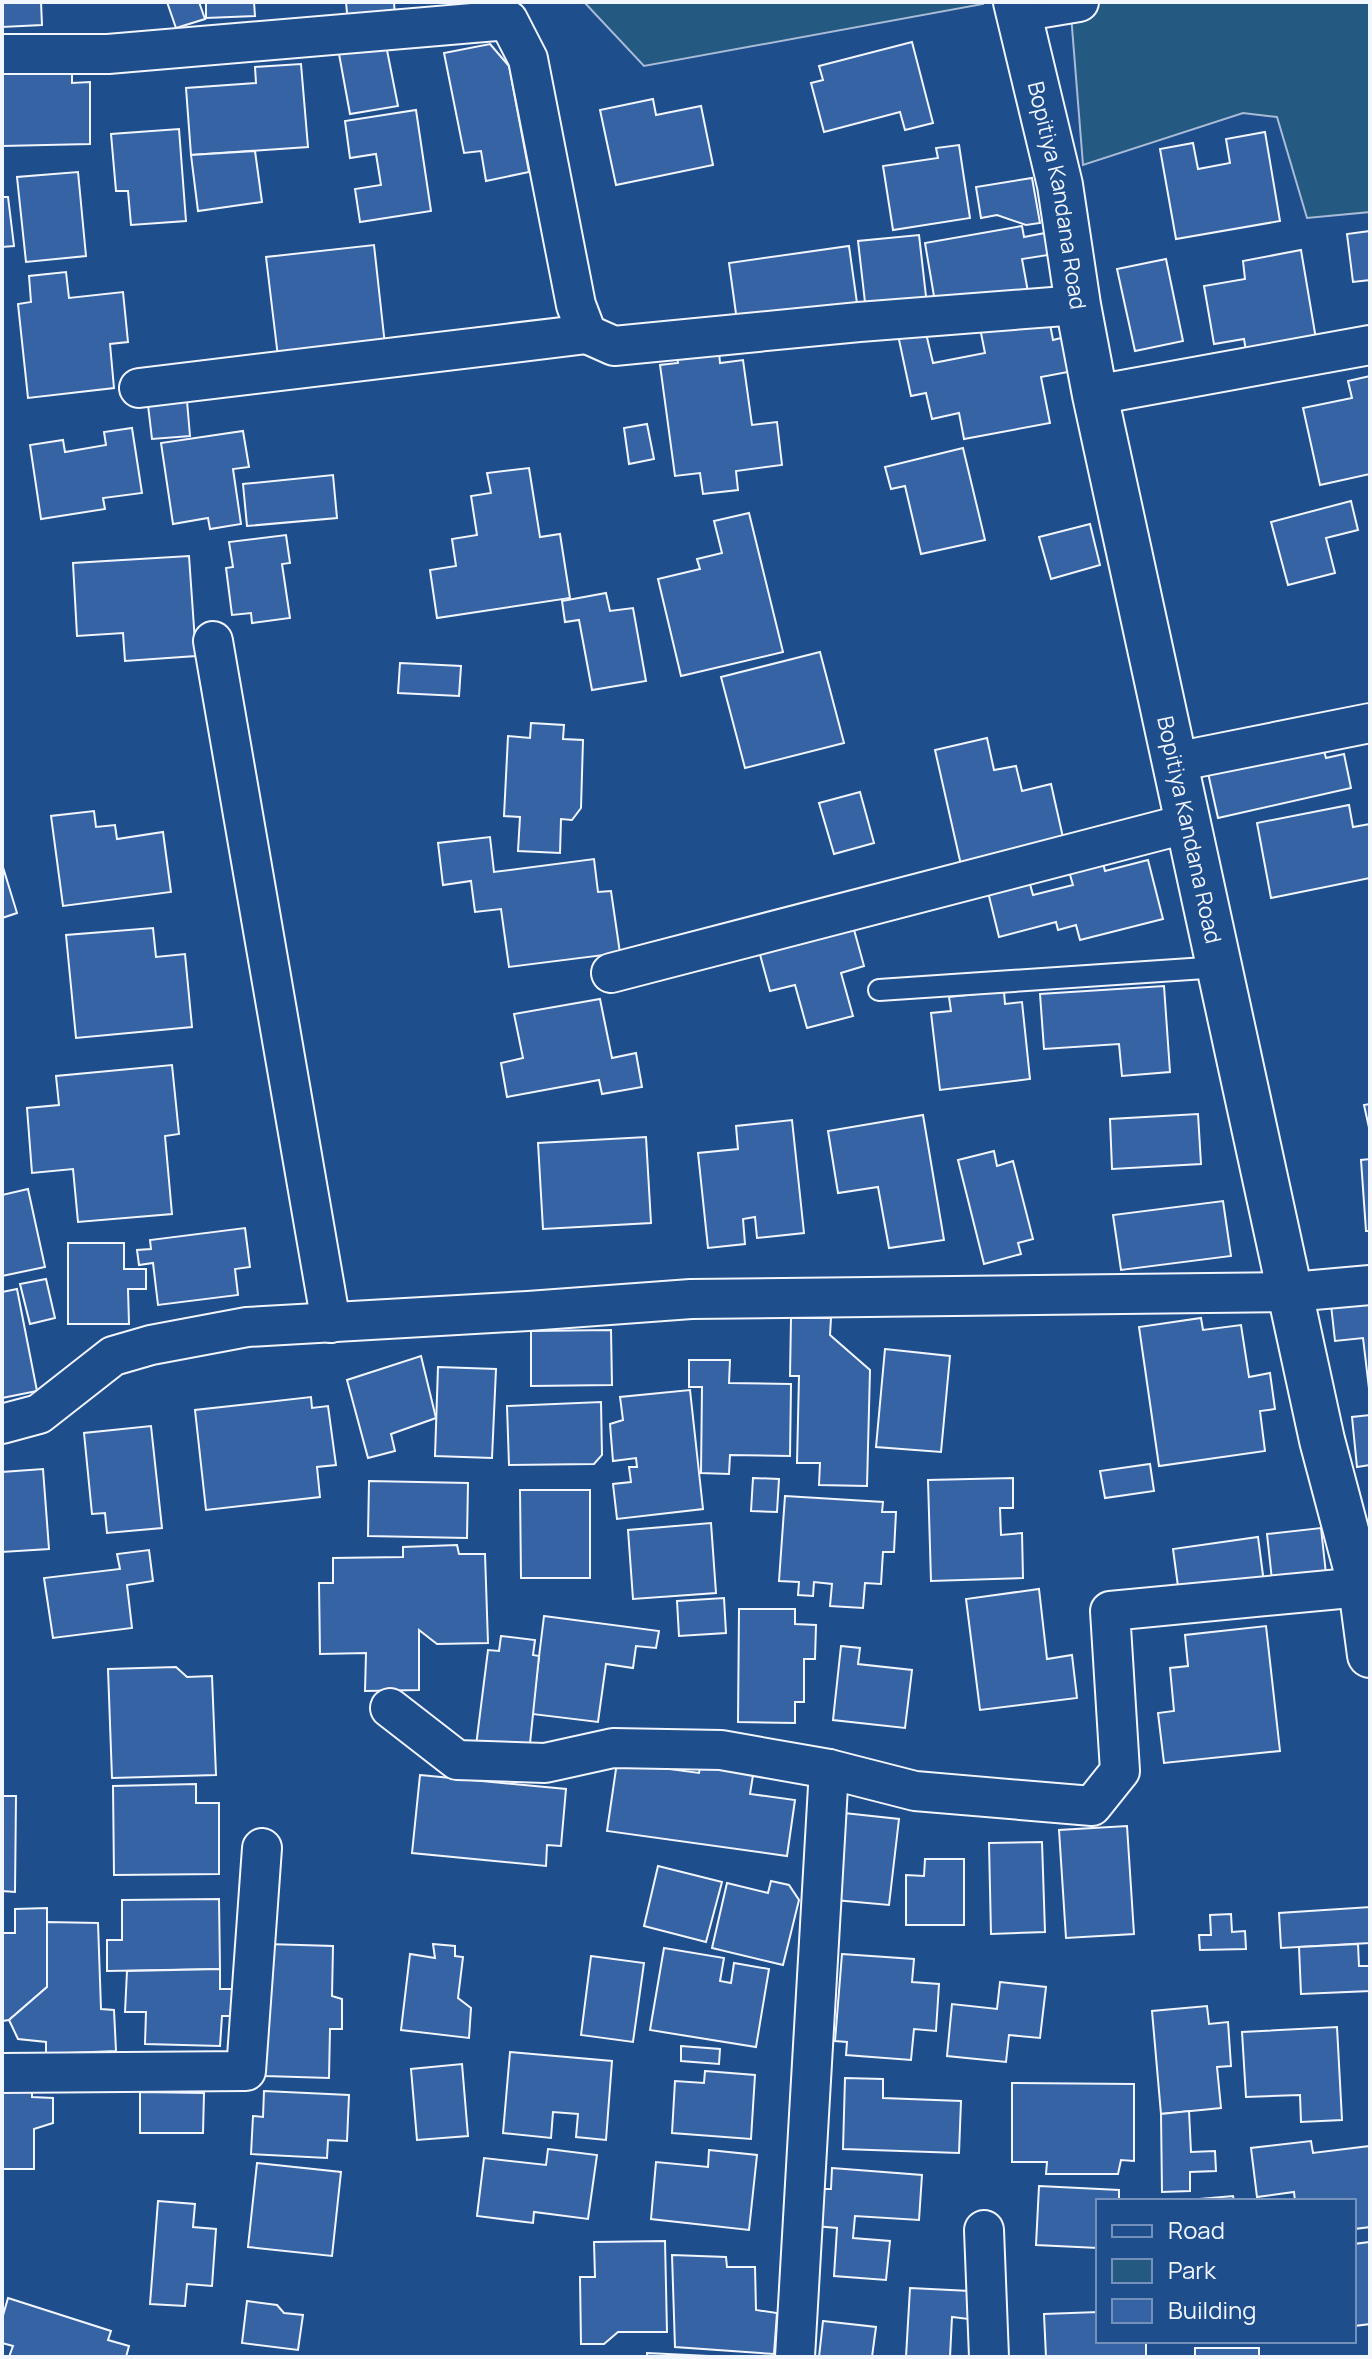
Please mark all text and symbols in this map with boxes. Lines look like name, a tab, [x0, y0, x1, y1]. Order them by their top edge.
street label: Bopitiya Kandana Road	[1021, 78, 1093, 312]
street label: Bopitiya Kandana Road	[1150, 713, 1229, 946]
legend	[1096, 2199, 1356, 2343]
text: Road	[1168, 2213, 1225, 2246]
text: Park	[1168, 2253, 1217, 2286]
text: Building	[1168, 2293, 1256, 2326]

